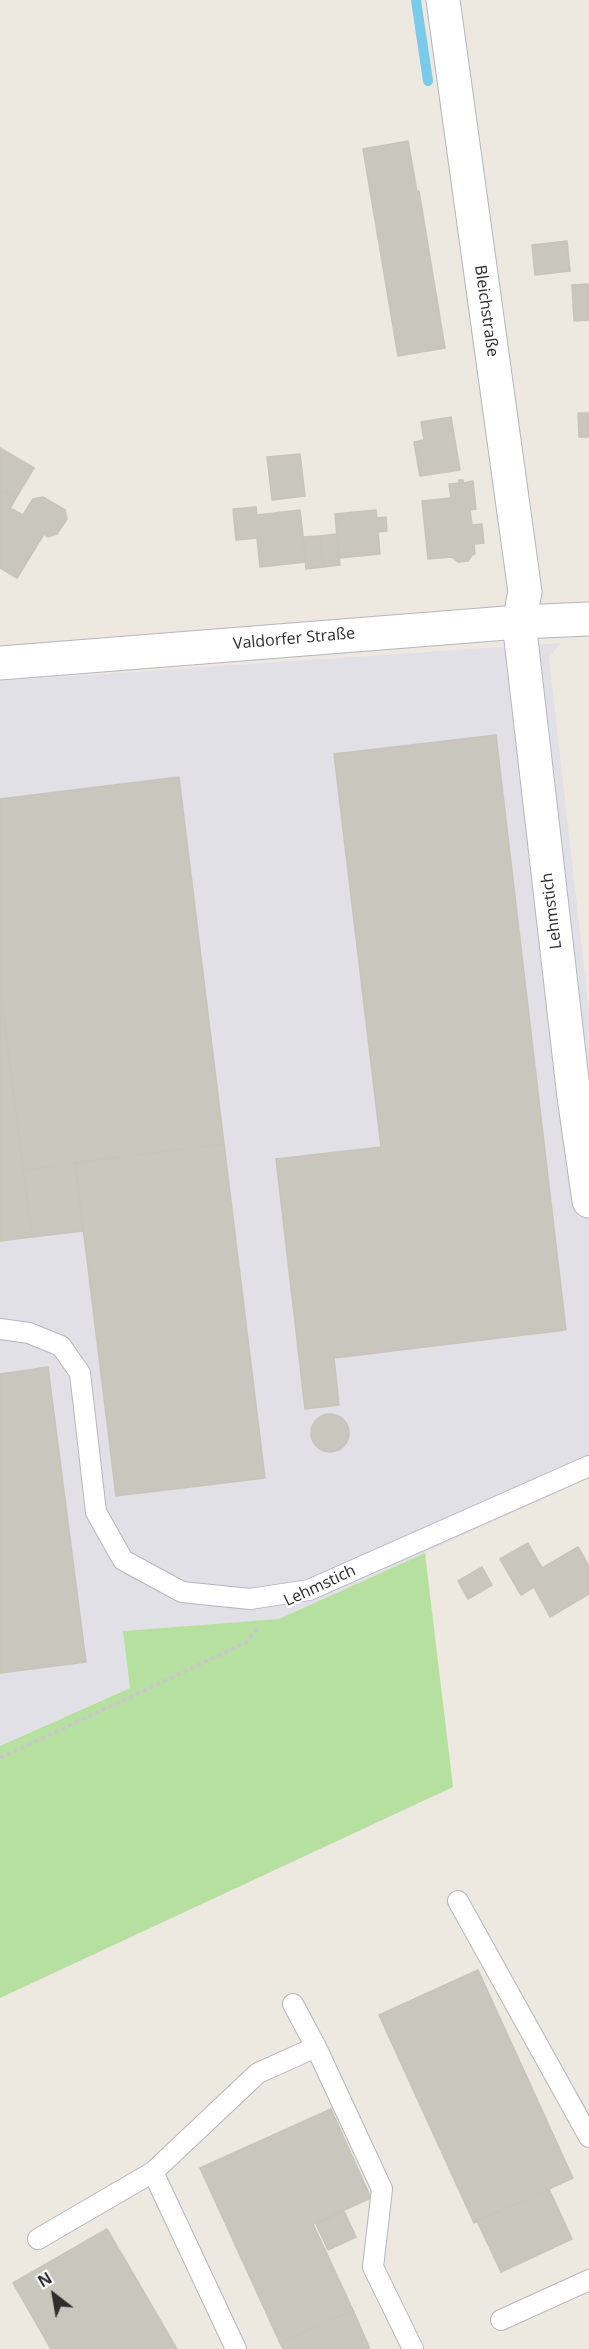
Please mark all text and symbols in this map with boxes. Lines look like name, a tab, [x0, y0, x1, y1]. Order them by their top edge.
street label: Bleichstraße	[470, 264, 502, 358]
street label: Valdorfer Straße	[232, 624, 356, 654]
street label: Lehmstich	[538, 872, 566, 950]
street label: Lehmstich	[281, 1561, 359, 1611]
north arrow	[24, 2265, 84, 2325]
text: N	[33, 2267, 56, 2292]

